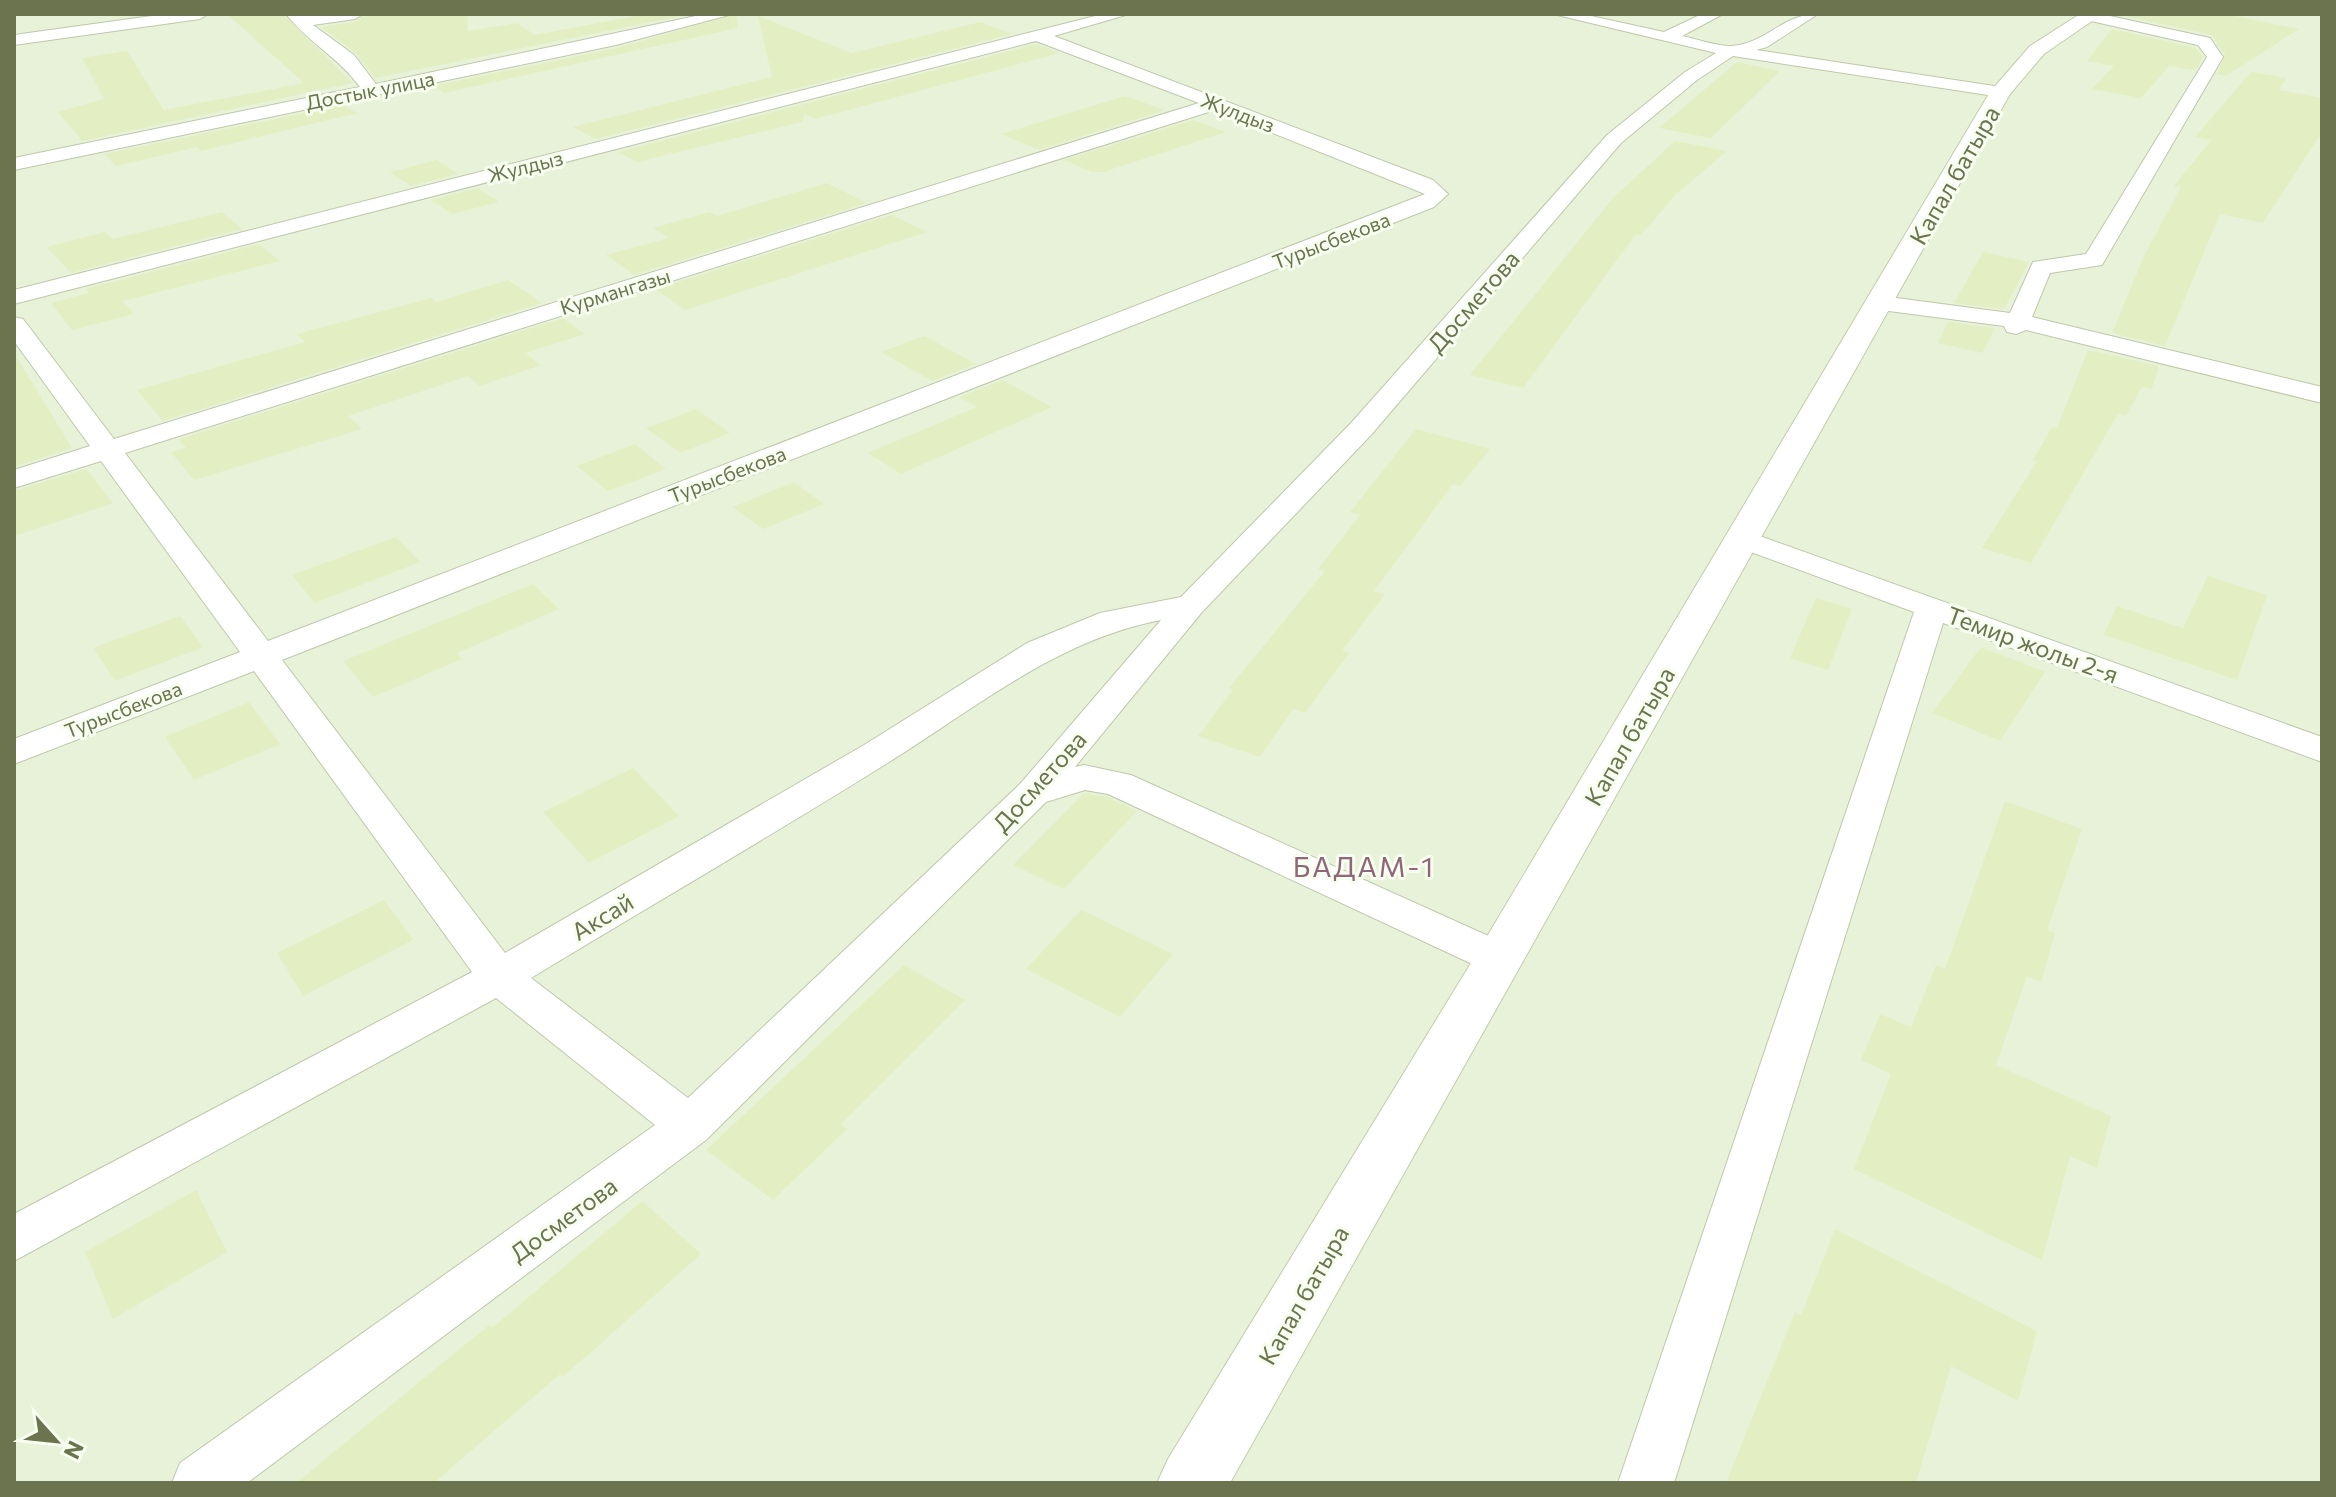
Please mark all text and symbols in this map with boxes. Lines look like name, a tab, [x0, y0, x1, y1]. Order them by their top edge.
street label: Достык улица	[304, 66, 436, 114]
street label: Жулдыз	[1198, 87, 1278, 137]
street label: Капал батыра	[1903, 101, 2005, 249]
street label: Жулдыз	[485, 145, 565, 187]
street label: Турысбекова	[1269, 207, 1393, 273]
street label: Досметова	[1421, 244, 1525, 358]
street label: Курмангазы	[557, 263, 673, 319]
street label: Турысбекова	[665, 441, 789, 507]
street label: Темир жолы 2-я	[1943, 600, 2123, 688]
street label: Капал батыра	[1578, 662, 1680, 810]
street label: Турысбекова	[61, 676, 185, 742]
street label: Досметова	[986, 725, 1092, 837]
district label: БАДАМ-1	[1293, 849, 1435, 883]
street label: Аксай	[566, 886, 638, 946]
street label: Досметова	[504, 1170, 622, 1268]
street label: Капал батыра	[1252, 1221, 1354, 1369]
north arrow	[16, 1401, 96, 1481]
text: N	[58, 1437, 90, 1464]

